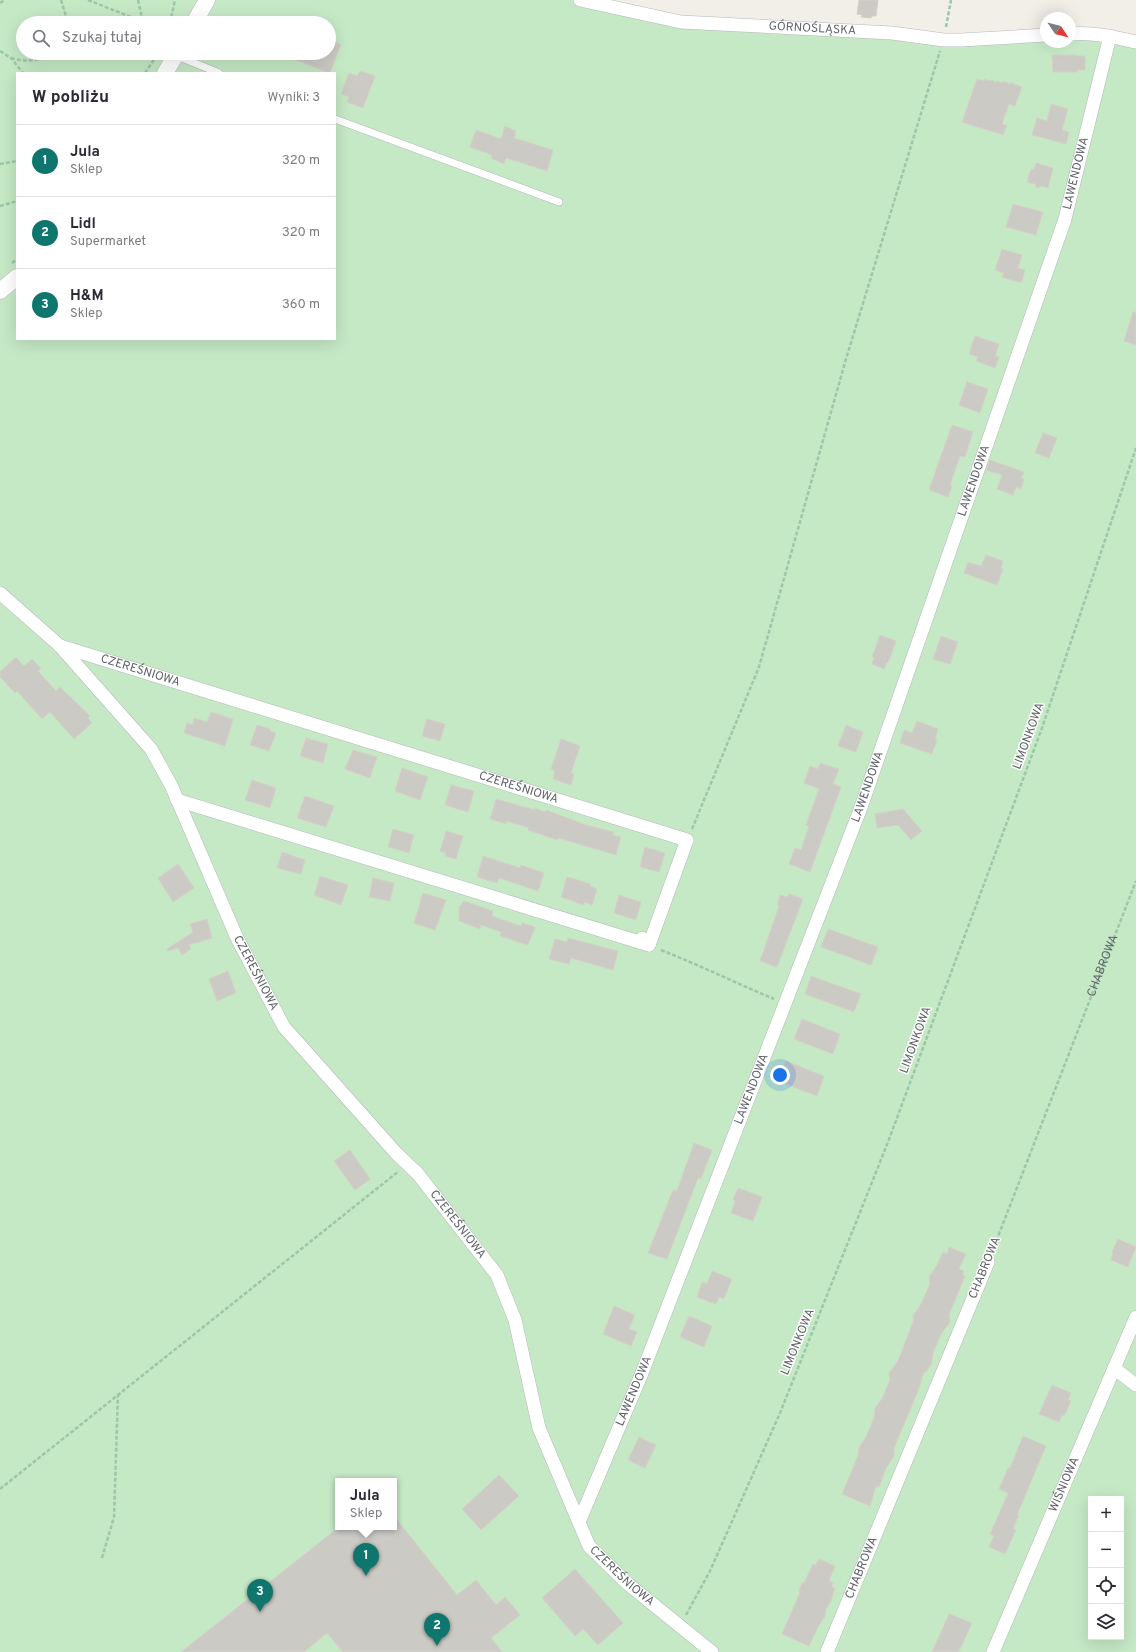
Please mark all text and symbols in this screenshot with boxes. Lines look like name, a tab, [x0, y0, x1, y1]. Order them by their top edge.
north arrow	[1040, 12, 1076, 48]
search box	[16, 16, 336, 60]
street label: GÓRNOŚLĄSKA	[768, 19, 857, 39]
icon: search	[30, 27, 52, 49]
text: Szukaj tutaj	[62, 29, 142, 48]
text: W pobliżu	[32, 87, 109, 109]
text: Wyniki: 3	[268, 90, 320, 106]
street label: LAWENDOWA	[1060, 135, 1093, 211]
text: Jula	[70, 143, 100, 162]
text: 1	[42, 153, 48, 169]
text: 320 m	[282, 153, 320, 169]
text: Sklep	[70, 162, 103, 178]
text: Lidl	[70, 215, 96, 234]
text: 2	[41, 225, 49, 241]
text: 320 m	[282, 225, 320, 241]
text: Supermarket	[70, 234, 146, 250]
text: H&M	[70, 287, 104, 306]
text: 3	[41, 297, 49, 313]
text: 360 m	[282, 297, 320, 313]
text: Sklep	[70, 306, 103, 322]
street label: LAWENDOWA	[954, 443, 994, 519]
street label: CZEREŚNIOWA	[98, 651, 182, 691]
street label: LIMONKOWA	[1009, 700, 1049, 772]
street label: LAWENDOWA	[848, 749, 888, 825]
street label: CZEREŚNIOWA	[477, 768, 560, 808]
street label: CHABROWA	[1084, 932, 1122, 999]
street label: CZEREŚNIOWA	[229, 933, 282, 1013]
street label: LIMONKOWA	[896, 1004, 936, 1076]
street label: LAWENDOWA	[731, 1052, 773, 1127]
your location	[770, 1065, 790, 1085]
street label: CZEREŚNIOWA	[426, 1187, 489, 1262]
street label: CHABROWA	[965, 1235, 1005, 1301]
street label: LIMONKOWA	[777, 1306, 819, 1378]
street label: LAWENDOWA	[612, 1354, 656, 1429]
street label: WIŚNIOWA	[1046, 1455, 1083, 1515]
popup	[335, 1478, 397, 1530]
text: Jula	[350, 1487, 380, 1506]
map controls	[1088, 1496, 1124, 1640]
button: +	[1088, 1496, 1124, 1532]
text: Sklep	[350, 1506, 382, 1522]
button: −	[1088, 1532, 1124, 1568]
street label: CHABROWA	[842, 1534, 882, 1601]
pin: 1	[353, 1543, 379, 1576]
street label: CZEREŚNIOWA	[586, 1543, 657, 1610]
button: locate	[1088, 1568, 1124, 1604]
pin: 3	[247, 1579, 273, 1612]
button: layers	[1088, 1604, 1124, 1640]
pin: 2	[424, 1613, 450, 1646]

